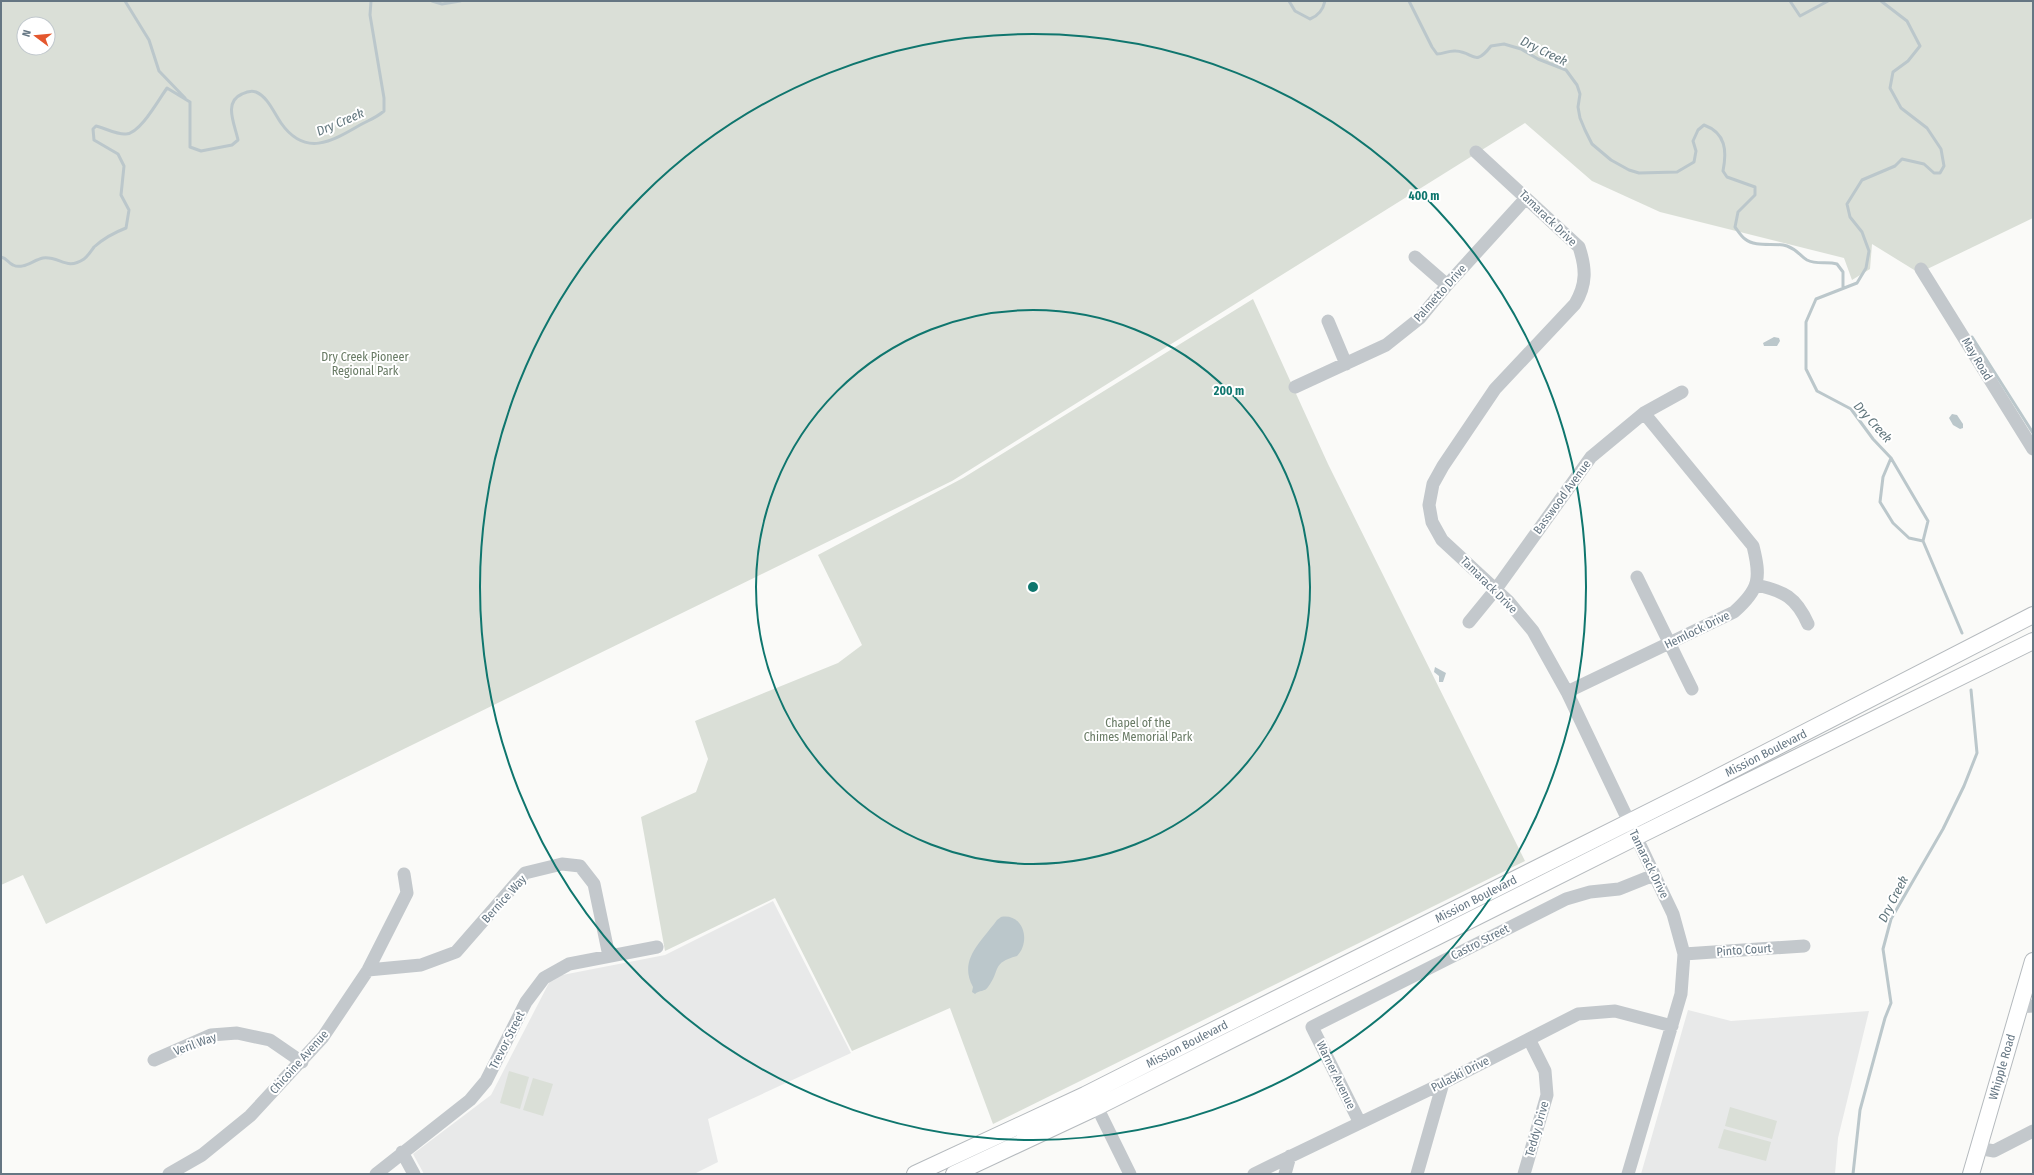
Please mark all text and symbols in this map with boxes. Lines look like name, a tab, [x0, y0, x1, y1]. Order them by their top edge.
north arrow	[16, 16, 56, 56]
text: N	[20, 28, 34, 38]
water label: Dry Creek	[1518, 33, 1570, 69]
water label: Dry Creek	[314, 105, 367, 139]
street label: Tamarack Drive	[1516, 187, 1580, 249]
text: 400 m	[1409, 189, 1439, 203]
street label: Palmetto Drive	[1411, 262, 1469, 324]
street label: May Road	[1959, 335, 1995, 383]
park label: Dry Creek Pioneer Regional Park	[321, 350, 409, 378]
text: 200 m	[1213, 384, 1244, 398]
water label: Dry Creek	[1851, 398, 1896, 446]
street label: Basswood Avenue	[1530, 457, 1594, 537]
street label: Tamarack Drive	[1458, 554, 1520, 616]
centre of rings	[1026, 580, 1040, 594]
street label: Hemlock Drive	[1662, 608, 1732, 652]
park label: Chapel of the Chimes Memorial Park	[1084, 716, 1193, 744]
street label: Mission Boulevard	[1723, 726, 1809, 780]
street label: Tamarack Drive	[1626, 827, 1672, 901]
street label: Bernice Way	[479, 872, 529, 926]
street label: Mission Boulevard	[1433, 872, 1519, 926]
water label: Dry Creek	[1875, 873, 1911, 925]
street label: Castro Street	[1449, 921, 1511, 963]
street label: Pinto Court	[1716, 941, 1772, 959]
street label: Trevor Street	[486, 1009, 528, 1071]
street label: Mission Boulevard	[1144, 1017, 1230, 1071]
street label: Chicoine Avenue	[267, 1027, 331, 1097]
street label: Veril Way	[172, 1030, 219, 1058]
street label: Whipple Road	[1986, 1032, 2018, 1102]
street label: Warner Avenue	[1313, 1039, 1359, 1111]
street label: Pulaski Drive	[1429, 1053, 1491, 1095]
street label: Teddy Drive	[1522, 1099, 1552, 1158]

